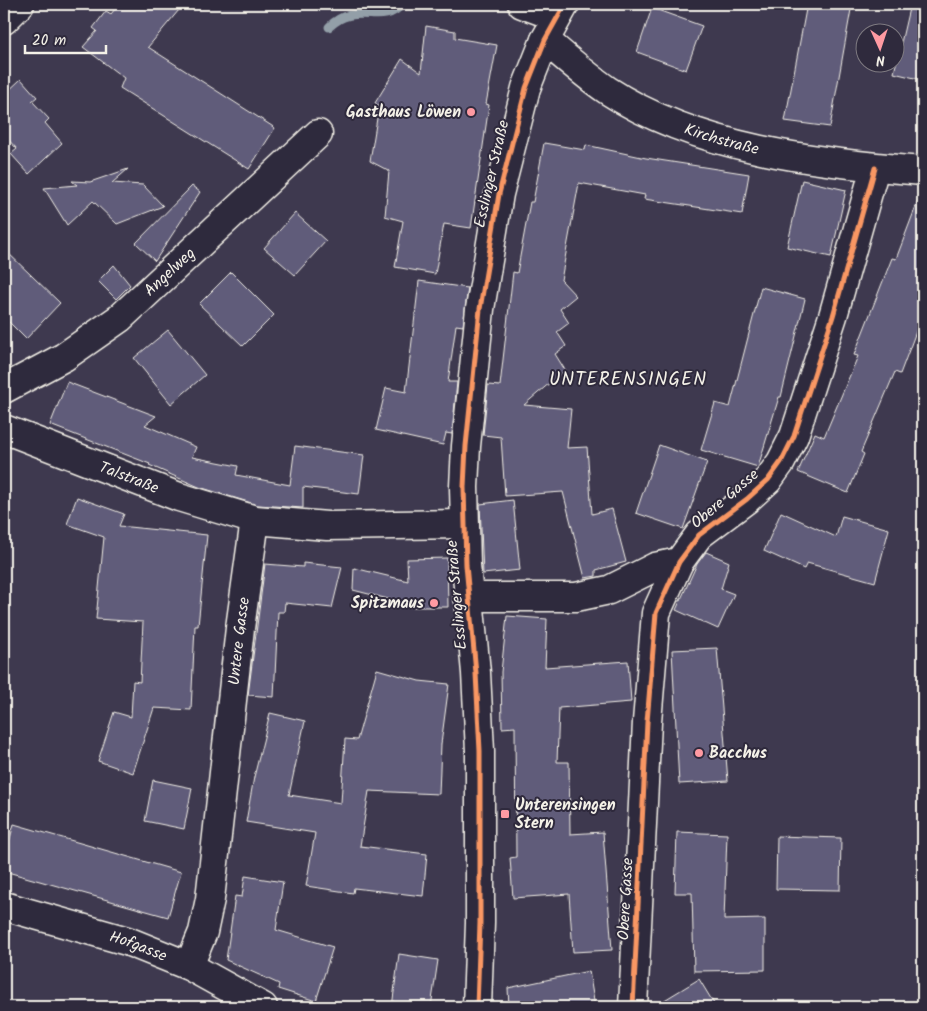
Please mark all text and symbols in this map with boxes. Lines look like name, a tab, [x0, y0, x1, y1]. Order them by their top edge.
scale bar	[25, 22, 106, 54]
north arrow	[854, 22, 904, 72]
text: 20 m	[32, 29, 66, 53]
text: N	[875, 49, 886, 71]
place label: Gasthaus Löwen	[346, 100, 461, 125]
marker: Gasthaus Löwen	[465, 106, 477, 118]
street label: Kirchstraße	[681, 117, 761, 162]
street label: Esslinger Straße	[467, 118, 517, 230]
street label: Angelweg	[138, 241, 201, 302]
district label: UNTERENSINGEN	[549, 365, 707, 395]
street label: Talstraße	[95, 455, 163, 500]
street label: Obere Gasse	[685, 463, 765, 535]
street label: Esslinger Straße	[440, 539, 474, 651]
place label: Spitzmaus	[351, 591, 425, 616]
street label: Untere Gasse	[221, 595, 257, 686]
marker: Spitzmaus	[428, 597, 440, 609]
place label: Bacchus	[709, 741, 768, 766]
marker: Bacchus	[693, 747, 705, 759]
place label: Unterensingen Stern	[515, 793, 616, 836]
marker: Unterensingen Stern	[499, 808, 511, 820]
street label: Obere Gasse	[611, 857, 641, 941]
street label: Hofgasse	[106, 924, 171, 968]

